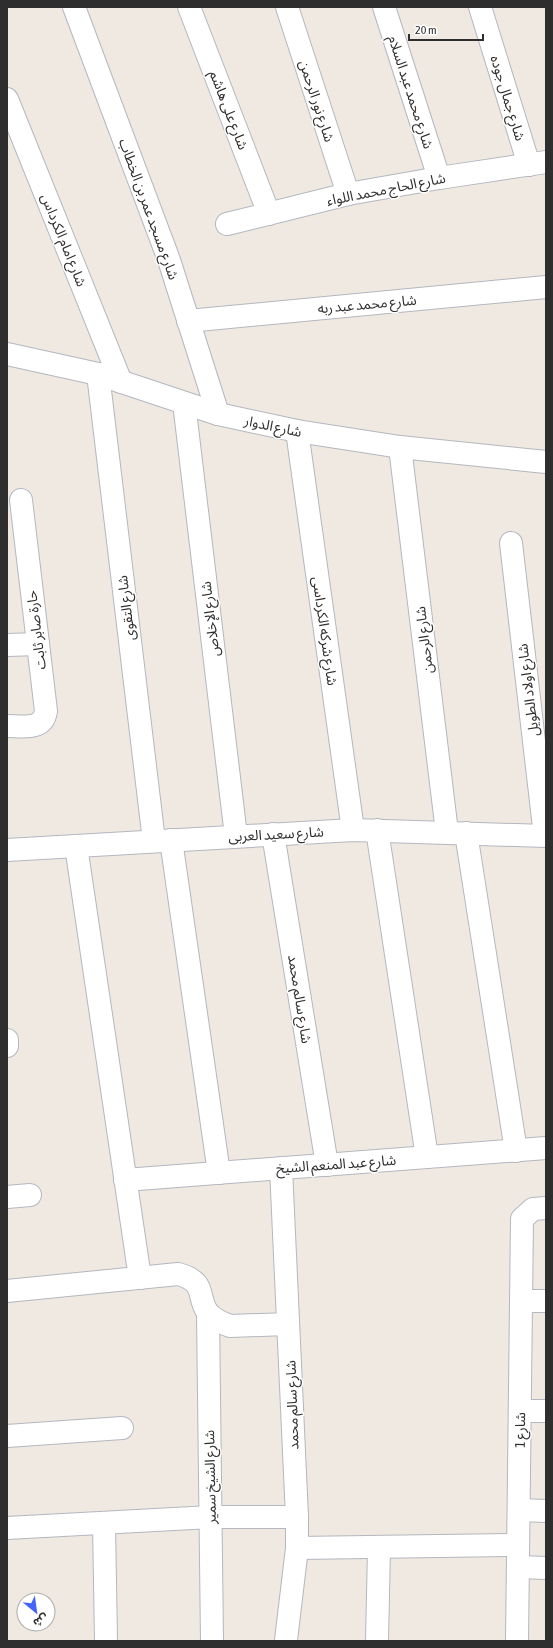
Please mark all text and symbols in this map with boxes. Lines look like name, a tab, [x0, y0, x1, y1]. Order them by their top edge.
scale bar	[409, 16, 483, 42]
text: 20 m	[415, 23, 437, 37]
street label: شارع محمد عبد السلام	[382, 33, 437, 152]
street label: شارع جمال جوده	[485, 53, 529, 144]
street label: شارع نور الرحمن	[293, 58, 338, 145]
street label: شارع على هاشم	[204, 68, 251, 153]
street label: شارع مسجد عمر بن الخطاب	[113, 136, 182, 283]
street label: شارع الحاج محمد اللواء	[325, 170, 447, 211]
street label: شارع امام الكرداس	[35, 191, 90, 290]
street label: شارع محمد عبد ربه	[317, 292, 418, 319]
street label: شارع الدوار	[241, 412, 303, 443]
street label: شارع التقوى	[114, 574, 141, 642]
street label: شارع شركه الكرداسى	[306, 575, 341, 687]
street label: شارع الإخلاص	[197, 580, 226, 657]
street label: حارة صابر ثابت	[23, 589, 50, 671]
street label: شارع الرحمن	[412, 605, 439, 675]
street label: شارع اولاد الطويل	[514, 642, 545, 737]
street label: شارع سعيد العربى	[228, 824, 324, 847]
street label: شارع سالم محمد	[282, 954, 315, 1045]
street label: شارع عبد المنعم الشيخ	[275, 1152, 397, 1179]
street label: شارع سالم محمد	[282, 1360, 305, 1450]
street label: شارع 1	[512, 1412, 531, 1448]
street label: شارع الشيخ سمير	[201, 1430, 222, 1525]
north arrow	[16, 1592, 56, 1632]
text: ش	[31, 1611, 50, 1630]

